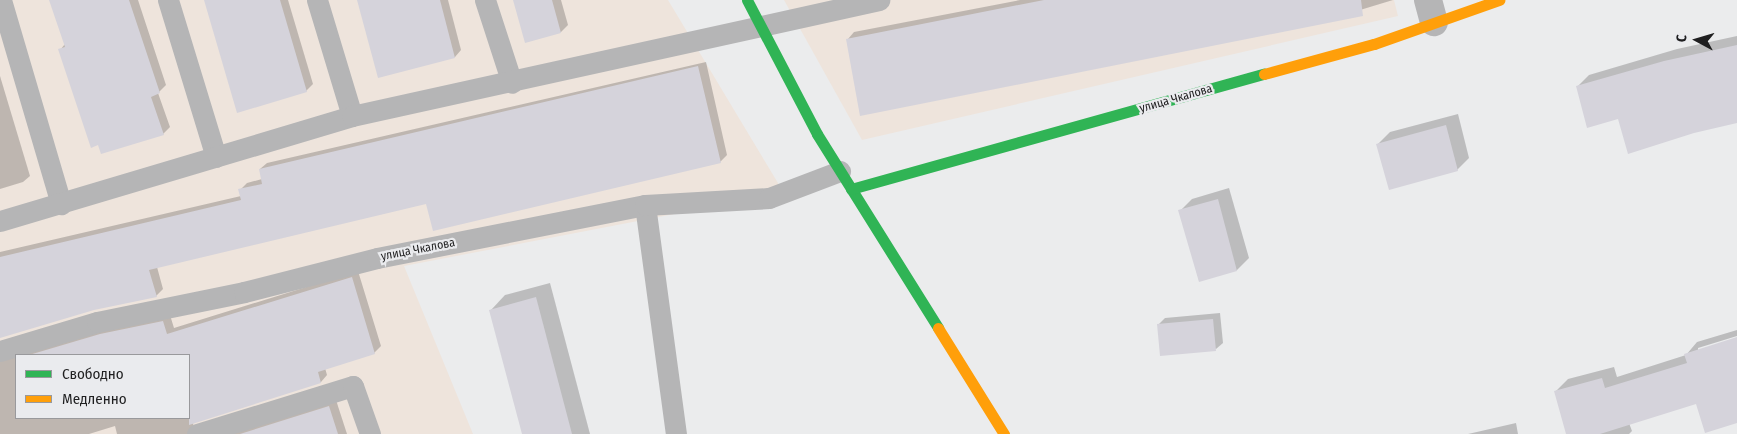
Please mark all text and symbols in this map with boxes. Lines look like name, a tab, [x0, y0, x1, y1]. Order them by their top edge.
north arrow	[1672, 15, 1722, 65]
text: С	[1673, 34, 1690, 43]
street label: улица Чкалова	[1138, 82, 1214, 116]
street label: улица Чкалова	[380, 236, 456, 264]
legend	[15, 354, 190, 419]
text: Свободно	[62, 365, 124, 383]
text: Медленно	[62, 390, 127, 408]

